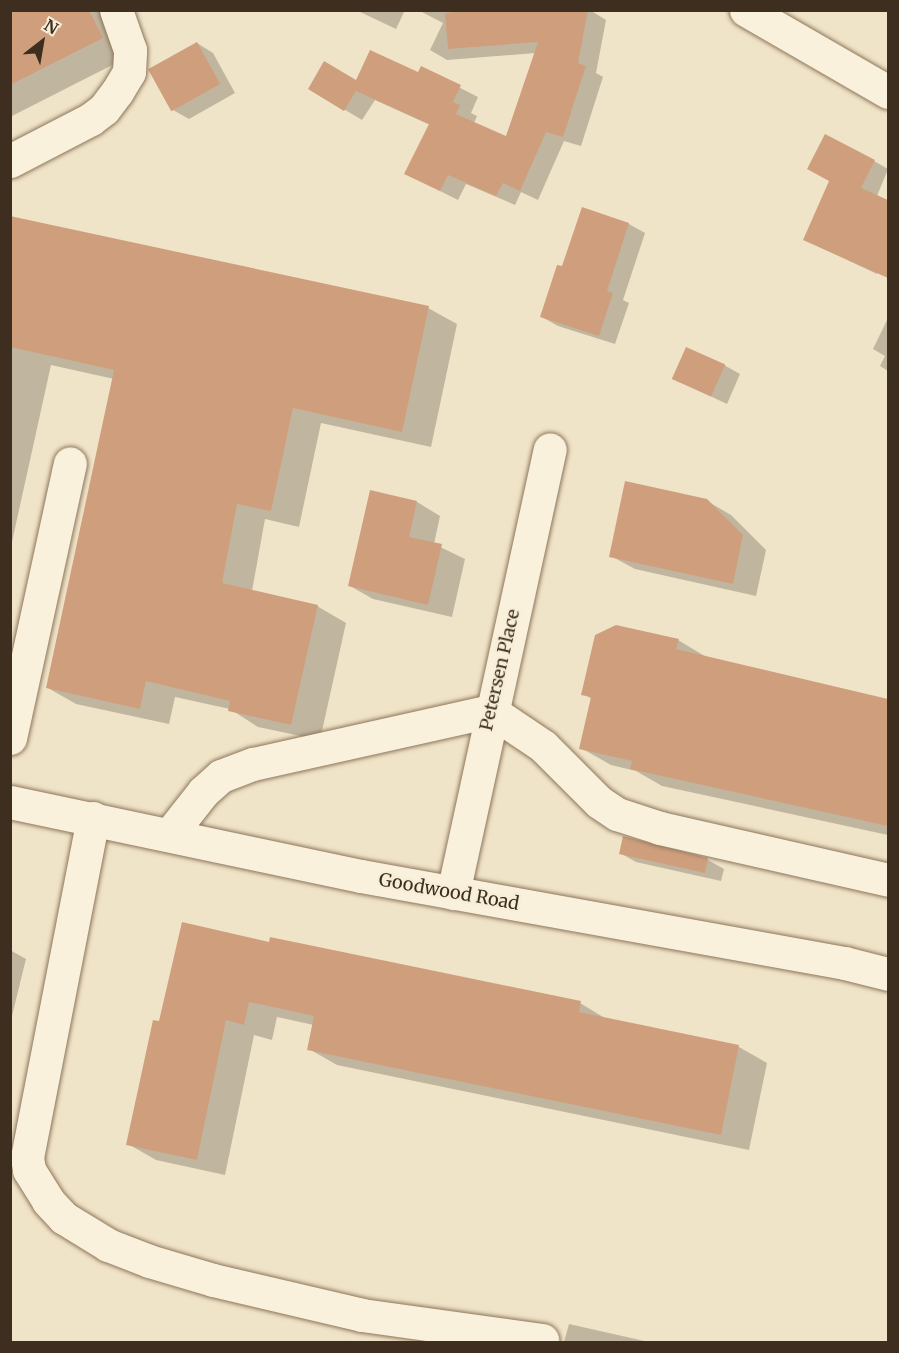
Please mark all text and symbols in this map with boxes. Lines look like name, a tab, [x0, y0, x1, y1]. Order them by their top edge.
north arrow	[12, 12, 72, 72]
text: N	[41, 15, 62, 38]
street label: Petersen Place	[476, 607, 524, 733]
street label: Goodwood Road	[377, 869, 521, 915]

